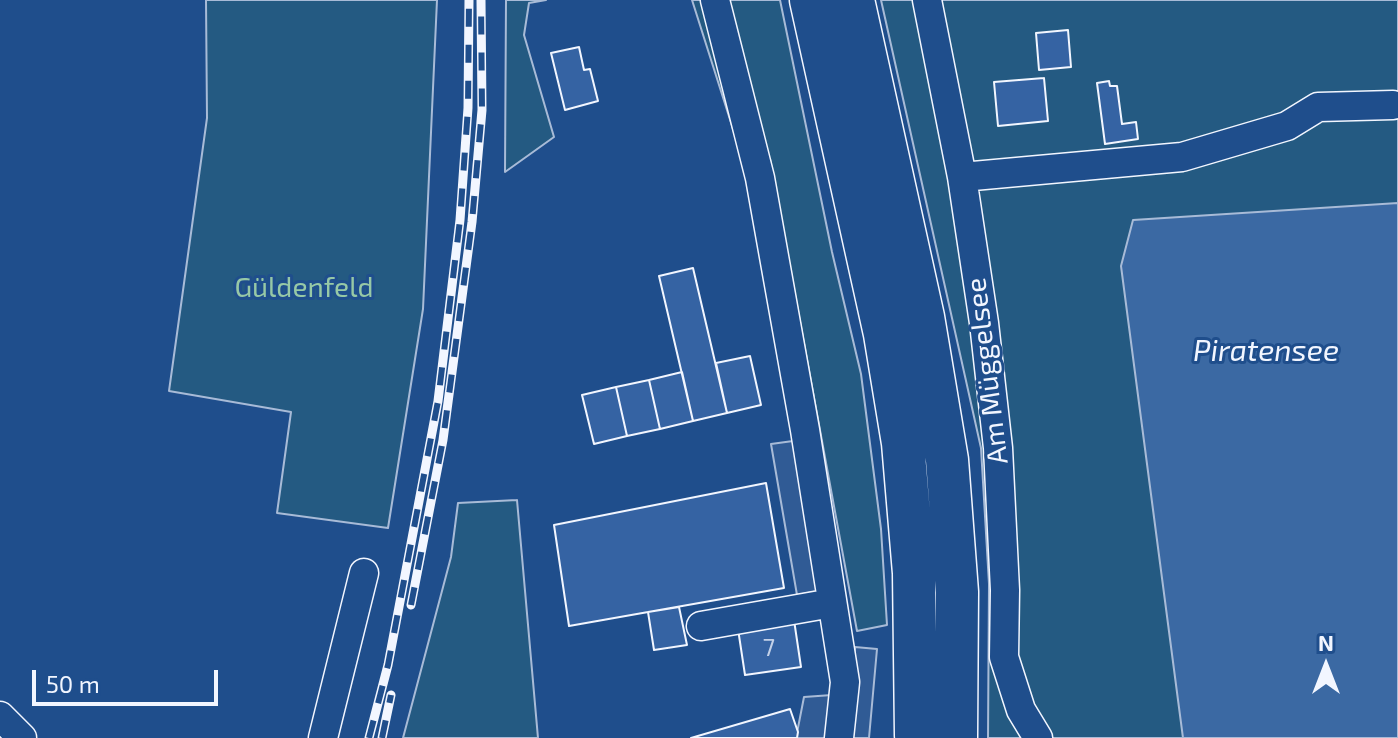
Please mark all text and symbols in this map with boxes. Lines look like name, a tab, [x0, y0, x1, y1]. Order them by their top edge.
park label: Güldenfeld	[234, 271, 374, 305]
street label: Am Müggelsee	[959, 276, 1015, 466]
water label: Piratensee	[1193, 333, 1339, 369]
north arrow	[1286, 626, 1366, 706]
text: N	[1318, 629, 1334, 655]
house number: 7	[763, 634, 775, 662]
scale bar	[36, 654, 222, 704]
text: 50 m	[46, 669, 100, 698]

